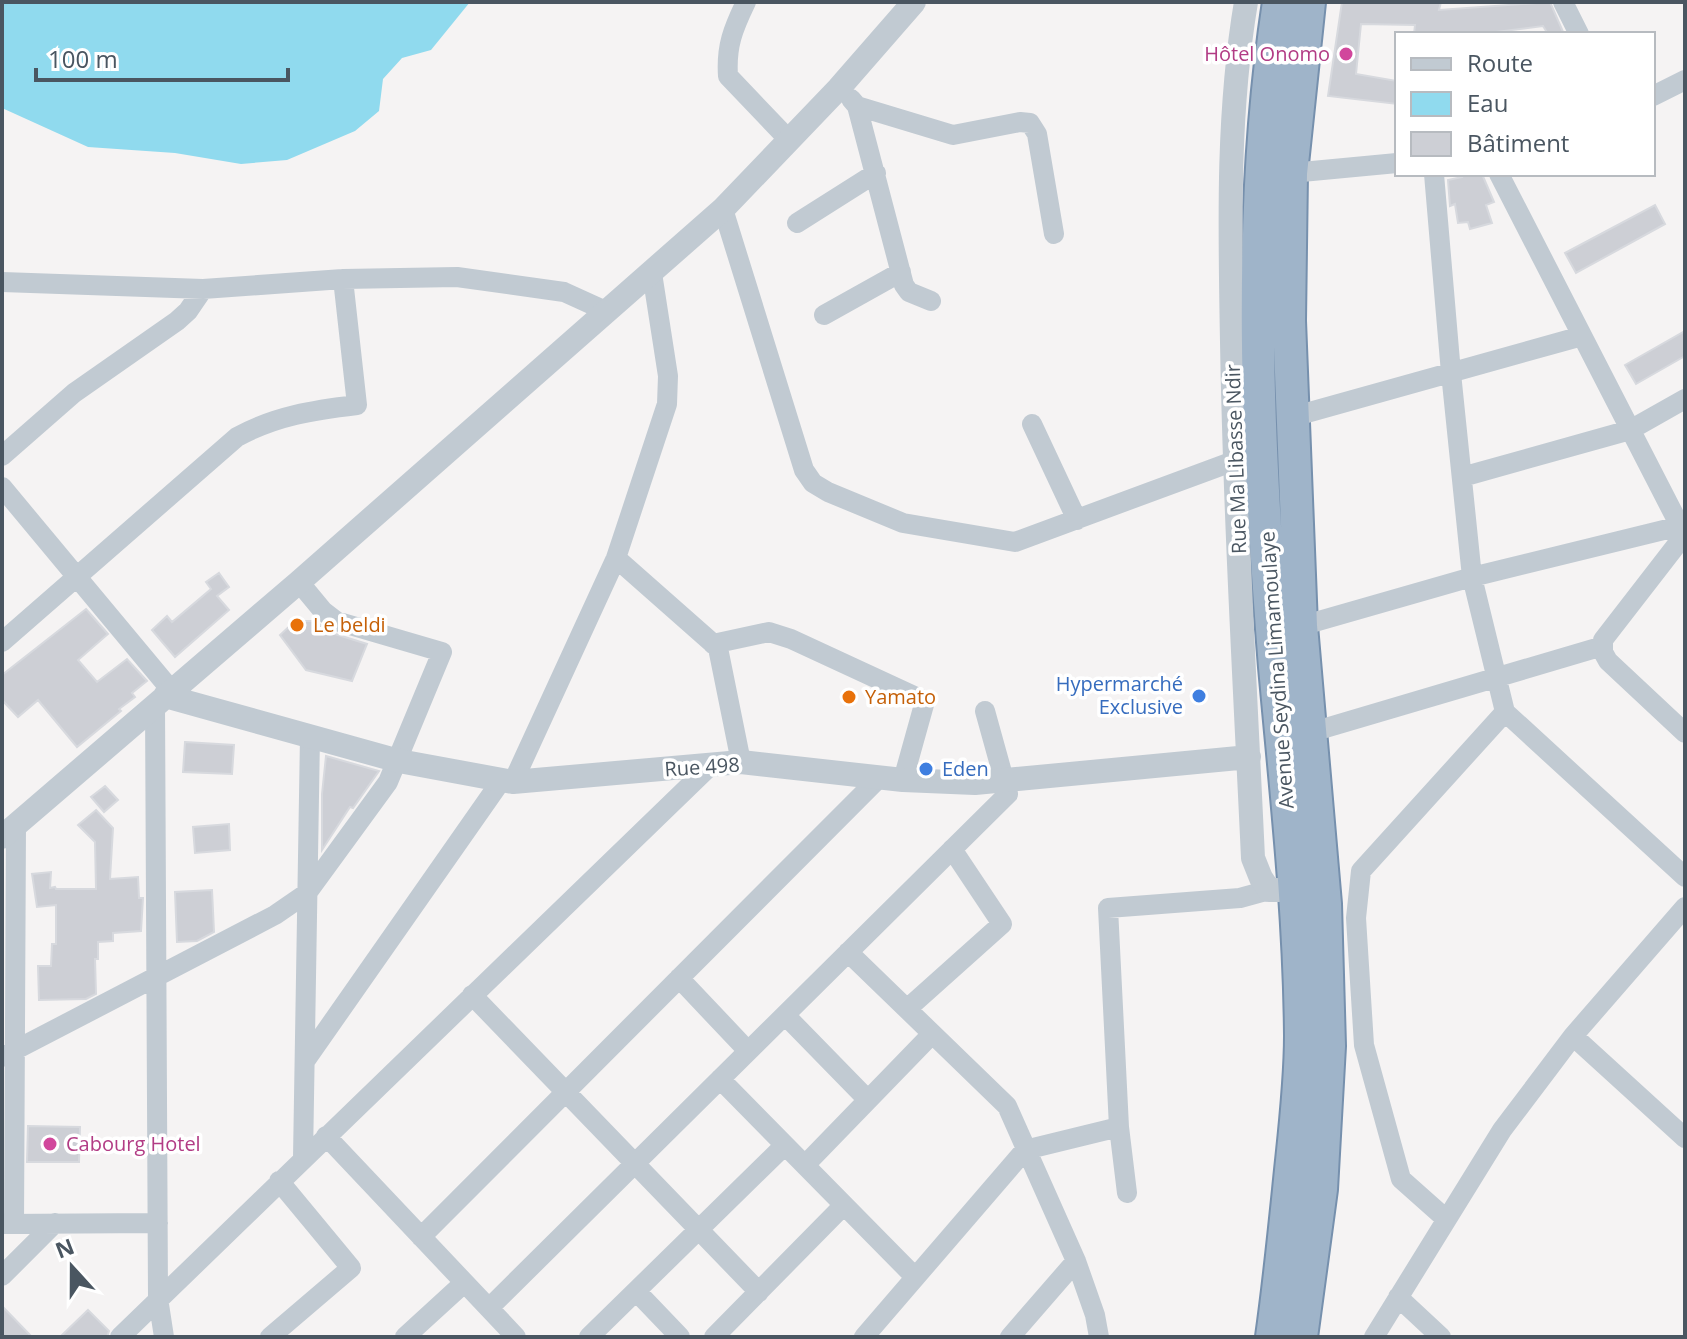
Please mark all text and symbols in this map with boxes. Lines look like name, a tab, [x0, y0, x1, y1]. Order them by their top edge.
scale bar	[36, 32, 288, 82]
legend	[1395, 32, 1655, 176]
place label: Hôtel Onomo	[1204, 40, 1330, 67]
text: 100 m	[48, 42, 118, 75]
marker: Hôtel Onomo	[1337, 45, 1355, 63]
text: Route	[1467, 46, 1533, 79]
text: Eau	[1467, 86, 1508, 119]
text: Bâtiment	[1467, 126, 1569, 159]
street label: Rue Ma Libasse Ndir	[1219, 364, 1252, 555]
street label: Avenue Seydina Limamoulaye	[1253, 530, 1300, 810]
place label: Le beldi	[313, 611, 386, 638]
marker: Le beldi	[288, 616, 306, 634]
place label: Hypermarché Exclusive	[1056, 670, 1183, 720]
place label: Yamato	[865, 683, 936, 710]
marker: Hypermarché Exclusive	[1190, 687, 1208, 705]
marker: Yamato	[840, 688, 858, 706]
street label: Rue 498	[663, 750, 740, 783]
place label: Eden	[942, 755, 989, 782]
marker: Eden	[917, 760, 935, 778]
place label: Cabourg Hotel	[66, 1130, 201, 1157]
marker: Cabourg Hotel	[41, 1135, 59, 1153]
north arrow	[32, 1227, 112, 1307]
text: N	[51, 1230, 78, 1265]

